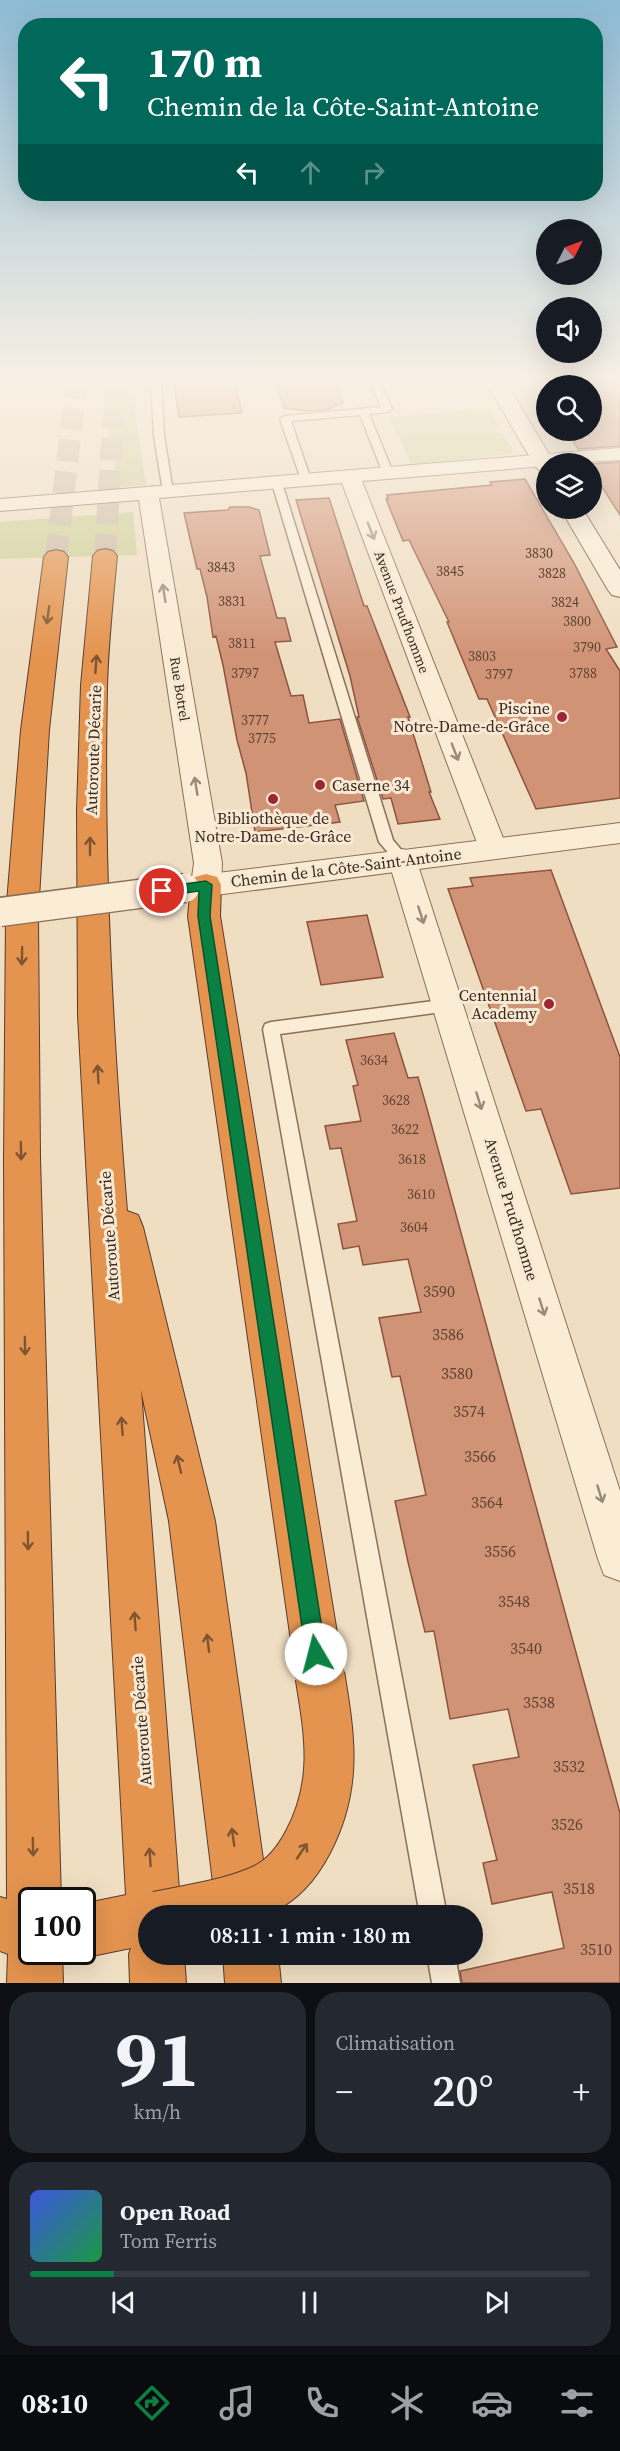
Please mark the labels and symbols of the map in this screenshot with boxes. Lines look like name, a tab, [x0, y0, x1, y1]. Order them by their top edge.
north arrow	[536, 219, 602, 285]
one-way arrow	[366, 521, 377, 540]
house number: 3830	[525, 543, 553, 563]
street label: Avenue Prud'homme	[369, 548, 435, 676]
house number: 3843	[207, 557, 235, 577]
house number: 3845	[436, 561, 464, 581]
house number: 3828	[538, 563, 566, 583]
one-way arrow	[159, 584, 170, 604]
house number: 3831	[218, 591, 246, 611]
house number: 3824	[551, 592, 579, 612]
one-way arrow	[43, 605, 54, 625]
house number: 3800	[563, 611, 591, 631]
house number: 3811	[228, 633, 256, 653]
house number: 3790	[573, 637, 601, 657]
house number: 3803	[468, 646, 496, 666]
one-way arrow	[91, 655, 102, 675]
street label: Rue Botrel	[165, 655, 195, 723]
house number: 3797	[231, 663, 259, 683]
house number: 3788	[569, 663, 597, 683]
house number: 3797	[485, 664, 513, 684]
street label: Autoroute Décarie	[80, 684, 106, 816]
place label: Piscine Notre-Dame-de-Grâce	[393, 697, 550, 737]
house number: 3777	[241, 710, 269, 730]
marker: Piscine Notre-Dame-de-Grâce	[555, 710, 569, 724]
house number: 3775	[248, 728, 276, 748]
one-way arrow	[451, 743, 462, 761]
place label: Caserne 34	[332, 774, 410, 796]
one-way arrow	[190, 776, 201, 796]
marker: Caserne 34	[313, 778, 327, 792]
marker: Bibliothèque de Notre-Dame-de-Grâce	[266, 792, 280, 806]
place label: Bibliothèque de Notre-Dame-de-Grâce	[195, 807, 351, 847]
one-way arrow	[84, 836, 96, 856]
street label: Chemin de la Côte-Saint-Antoine	[229, 842, 463, 892]
pin	[136, 865, 187, 916]
one-way arrow	[416, 905, 427, 924]
one-way arrow	[16, 945, 27, 965]
place label: Centennial Academy	[459, 984, 538, 1024]
marker: Centennial Academy	[542, 997, 556, 1011]
house number: 3634	[360, 1050, 388, 1070]
one-way arrow	[92, 1064, 103, 1084]
house number: 3628	[382, 1090, 410, 1110]
one-way arrow	[474, 1091, 485, 1110]
house number: 3622	[391, 1119, 419, 1139]
street label: Avenue Prud'homme	[480, 1135, 544, 1283]
one-way arrow	[16, 1140, 27, 1160]
house number: 3618	[398, 1149, 426, 1169]
street label: Autoroute Décarie	[93, 1170, 125, 1302]
house number: 3610	[407, 1184, 435, 1204]
house number: 3604	[400, 1217, 428, 1237]
house number: 3590	[423, 1280, 455, 1302]
one-way arrow	[537, 1297, 548, 1316]
house number: 3586	[432, 1323, 464, 1345]
one-way arrow	[19, 1335, 31, 1355]
house number: 3580	[441, 1362, 473, 1384]
house number: 3574	[453, 1400, 485, 1422]
one-way arrow	[116, 1417, 127, 1437]
house number: 3566	[464, 1445, 496, 1467]
one-way arrow	[173, 1454, 184, 1474]
one-way arrow	[595, 1484, 606, 1503]
house number: 3564	[471, 1491, 503, 1513]
one-way arrow	[22, 1530, 34, 1550]
house number: 3556	[484, 1540, 516, 1562]
house number: 3548	[498, 1590, 530, 1612]
one-way arrow	[129, 1611, 140, 1631]
position arrow	[284, 1622, 348, 1686]
one-way arrow	[202, 1634, 213, 1654]
house number: 3540	[510, 1637, 542, 1659]
street label: Autoroute Décarie	[125, 1655, 157, 1787]
house number: 3538	[523, 1691, 555, 1713]
house number: 3532	[553, 1755, 585, 1777]
house number: 3526	[551, 1813, 583, 1835]
one-way arrow	[228, 1827, 239, 1847]
one-way arrow	[27, 1836, 39, 1856]
one-way arrow	[296, 1844, 308, 1860]
one-way arrow	[144, 1848, 155, 1868]
house number: 3518	[563, 1877, 595, 1899]
speed limit sign: 100	[18, 1887, 96, 1965]
house number: 3510	[580, 1938, 612, 1960]

